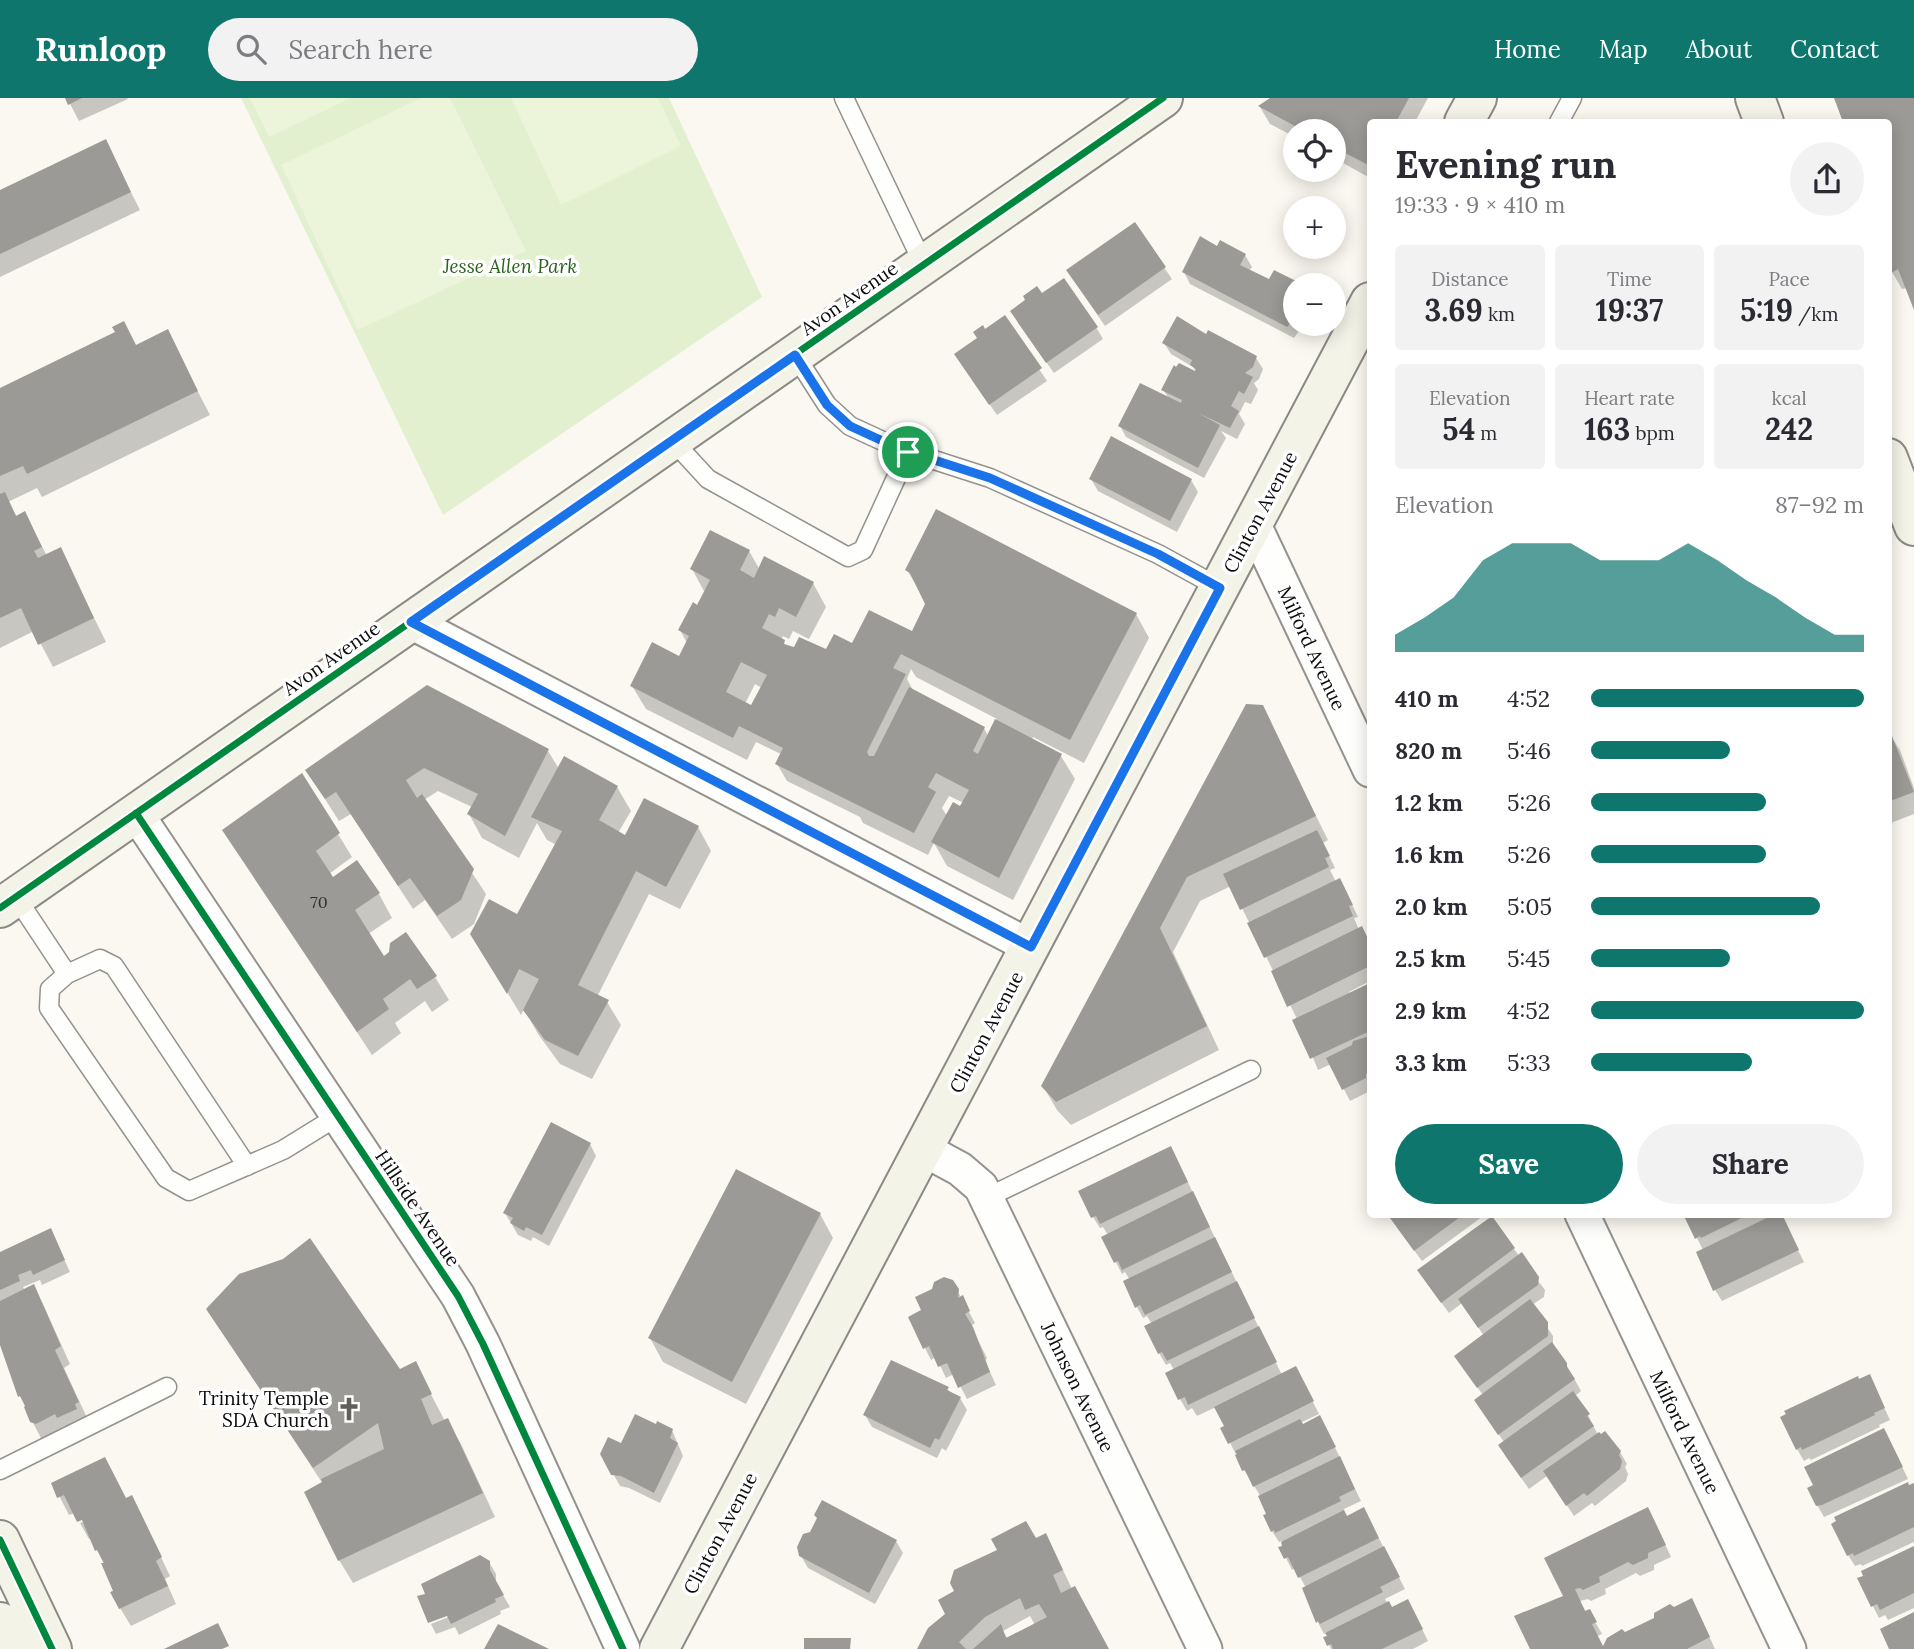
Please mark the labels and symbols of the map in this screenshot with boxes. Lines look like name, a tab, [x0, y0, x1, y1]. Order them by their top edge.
park label: Jesse Allen Park	[442, 254, 577, 278]
street label: Avon Avenue	[795, 256, 902, 341]
pin	[878, 422, 938, 482]
street label: Clinton Avenue	[1218, 447, 1302, 577]
street label: Milford Avenue	[1273, 582, 1351, 714]
street label: Avon Avenue	[277, 616, 384, 701]
house number: 70	[310, 892, 328, 912]
street label: Clinton Avenue	[944, 967, 1028, 1097]
street label: Hillside Avenue	[370, 1145, 466, 1271]
street label: Johnson Avenue	[1036, 1317, 1120, 1456]
street label: Milford Avenue	[1645, 1366, 1725, 1498]
place label: Trinity Temple SDA Church	[199, 1386, 329, 1432]
church icon: Trinity Temple SDA Church	[335, 1395, 363, 1423]
street label: Clinton Avenue	[678, 1468, 762, 1598]

